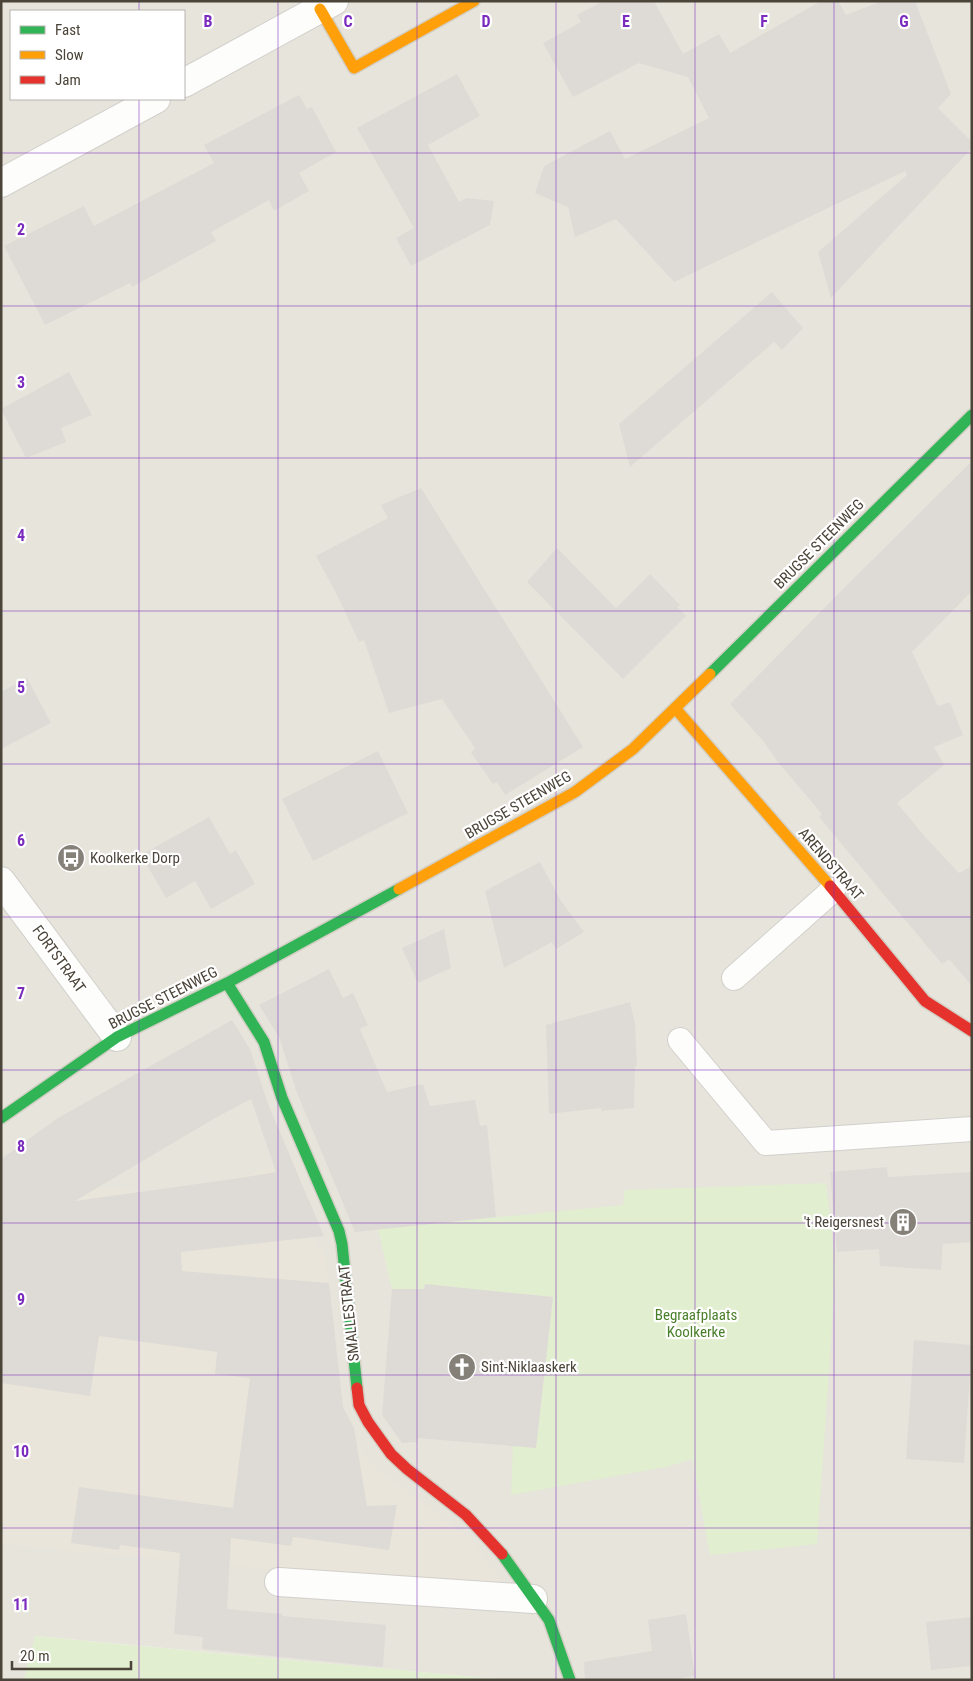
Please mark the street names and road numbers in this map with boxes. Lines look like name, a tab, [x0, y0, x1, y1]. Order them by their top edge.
street label: BRUGSE STEENWEG	[770, 495, 868, 593]
street label: BRUGSE STEENWEG	[462, 767, 574, 843]
street label: ARENDSTRAAT	[795, 824, 867, 904]
street label: FORTSTRAAT	[28, 922, 90, 996]
street label: BRUGSE STEENWEG	[106, 963, 220, 1033]
street label: SMALLESTRAAT	[335, 1263, 363, 1362]

